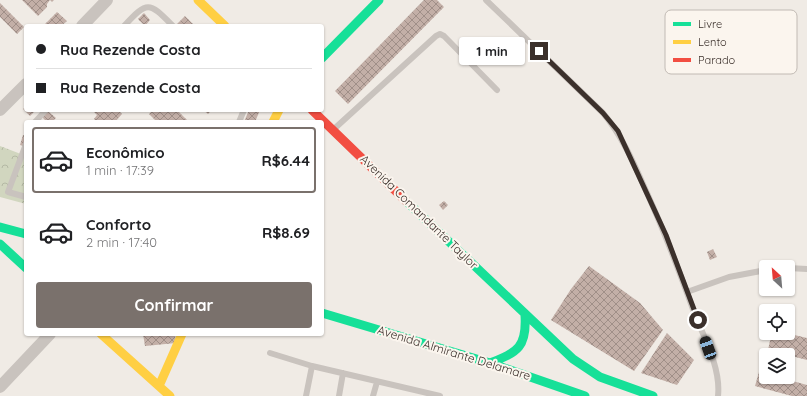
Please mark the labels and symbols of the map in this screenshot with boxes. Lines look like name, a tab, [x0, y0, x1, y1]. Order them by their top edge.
legend	[665, 10, 797, 74]
text: Livre	[698, 17, 722, 31]
text: Lento	[698, 35, 727, 49]
callout: 1 min	[459, 37, 525, 65]
route end	[530, 42, 548, 60]
text: Parado	[698, 53, 736, 67]
street label: Avenida Comandante Taylor	[357, 151, 482, 272]
north arrow	[759, 260, 795, 296]
route start	[689, 311, 707, 329]
street label: Avenida Almirante Delamare	[376, 322, 533, 383]
car	[698, 335, 718, 361]

